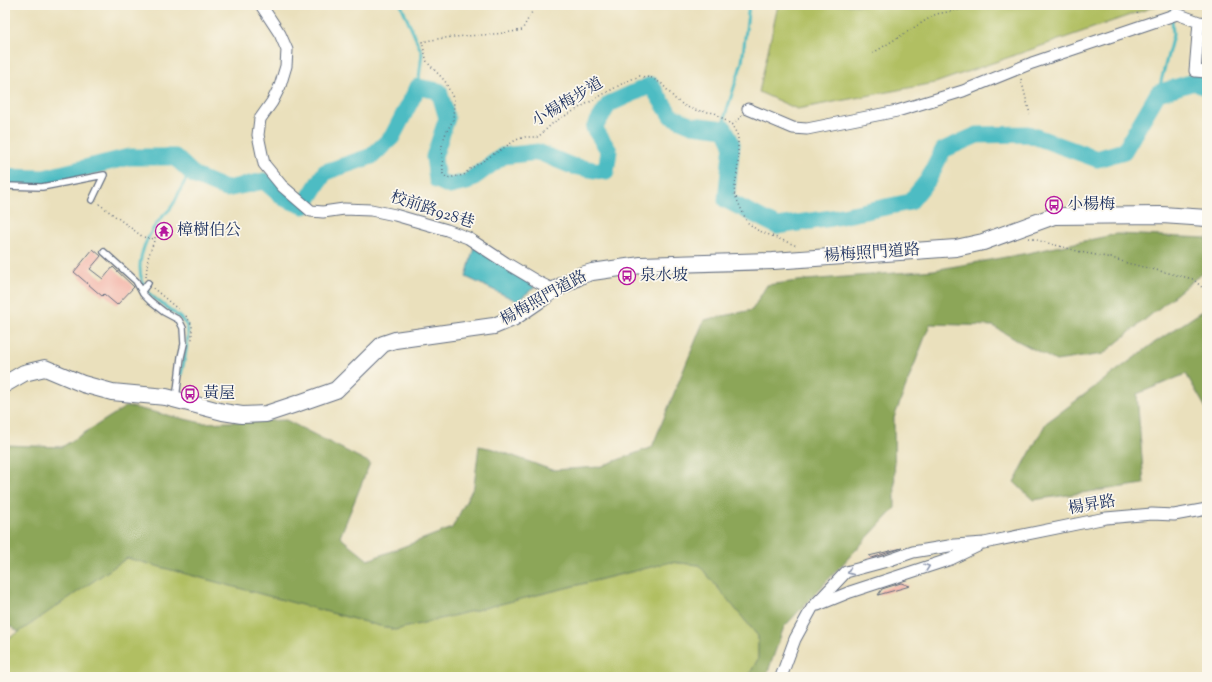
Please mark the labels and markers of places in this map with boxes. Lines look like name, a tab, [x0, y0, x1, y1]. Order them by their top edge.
place label: 小楊梅	[1067, 194, 1115, 217]
bus stop icon: 小楊梅	[1044, 195, 1064, 215]
place label: 樟樹伯公	[177, 220, 241, 243]
temple icon: 樟樹伯公	[154, 221, 174, 241]
place label: 泉水坡	[640, 265, 688, 288]
bus stop icon: 泉水坡	[617, 266, 637, 286]
place label: 黃屋	[203, 383, 235, 406]
bus stop icon: 黃屋	[180, 384, 200, 404]

